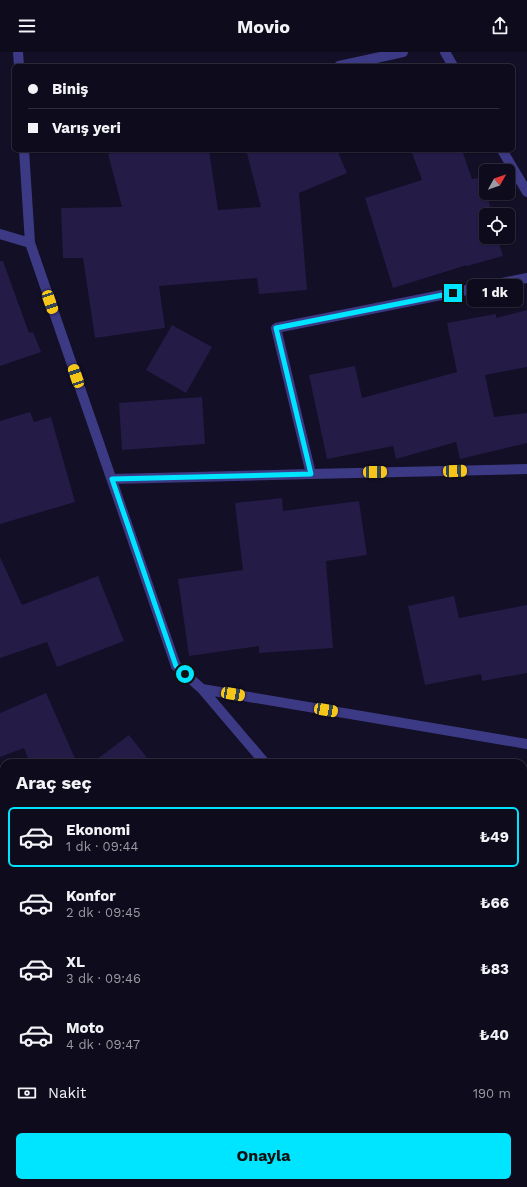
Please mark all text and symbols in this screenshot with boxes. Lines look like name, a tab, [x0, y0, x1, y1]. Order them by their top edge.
icon: menu	[16, 15, 38, 37]
icon: share	[489, 15, 511, 37]
text: Movio	[237, 16, 290, 37]
text: Biniş	[52, 80, 88, 98]
text: Varış yeri	[52, 119, 121, 137]
north arrow	[479, 164, 515, 200]
map controls	[479, 164, 515, 244]
button: locate	[479, 208, 515, 244]
callout: 1 dk	[467, 279, 523, 307]
route end	[444, 284, 462, 302]
text: 1 dk	[482, 285, 508, 300]
car	[40, 289, 60, 315]
car	[66, 363, 86, 389]
car	[443, 465, 467, 477]
car	[363, 466, 387, 478]
route start	[176, 665, 194, 683]
car	[220, 686, 246, 702]
car	[313, 702, 339, 718]
text: Araç seç	[16, 772, 92, 793]
icon: car	[18, 819, 54, 855]
text: Ekonomi	[66, 821, 130, 839]
text: ₺49	[479, 828, 509, 846]
text: 1 dk · 09:44	[66, 839, 138, 854]
icon: car	[18, 885, 54, 921]
text: Konfor	[66, 887, 116, 905]
text: ₺66	[480, 894, 509, 912]
text: 2 dk · 09:45	[66, 905, 141, 920]
icon: car	[18, 951, 54, 987]
text: XL	[66, 953, 85, 971]
text: ₺83	[480, 960, 509, 978]
text: 3 dk · 09:46	[66, 971, 141, 986]
icon: car	[18, 1017, 54, 1053]
text: Moto	[66, 1019, 104, 1037]
text: ₺40	[479, 1026, 509, 1044]
text: 4 dk · 09:47	[66, 1037, 140, 1052]
icon: cash	[16, 1082, 38, 1104]
text: Nakit	[48, 1084, 86, 1102]
text: 190 m	[473, 1086, 511, 1101]
button: Onayla	[16, 1133, 511, 1179]

